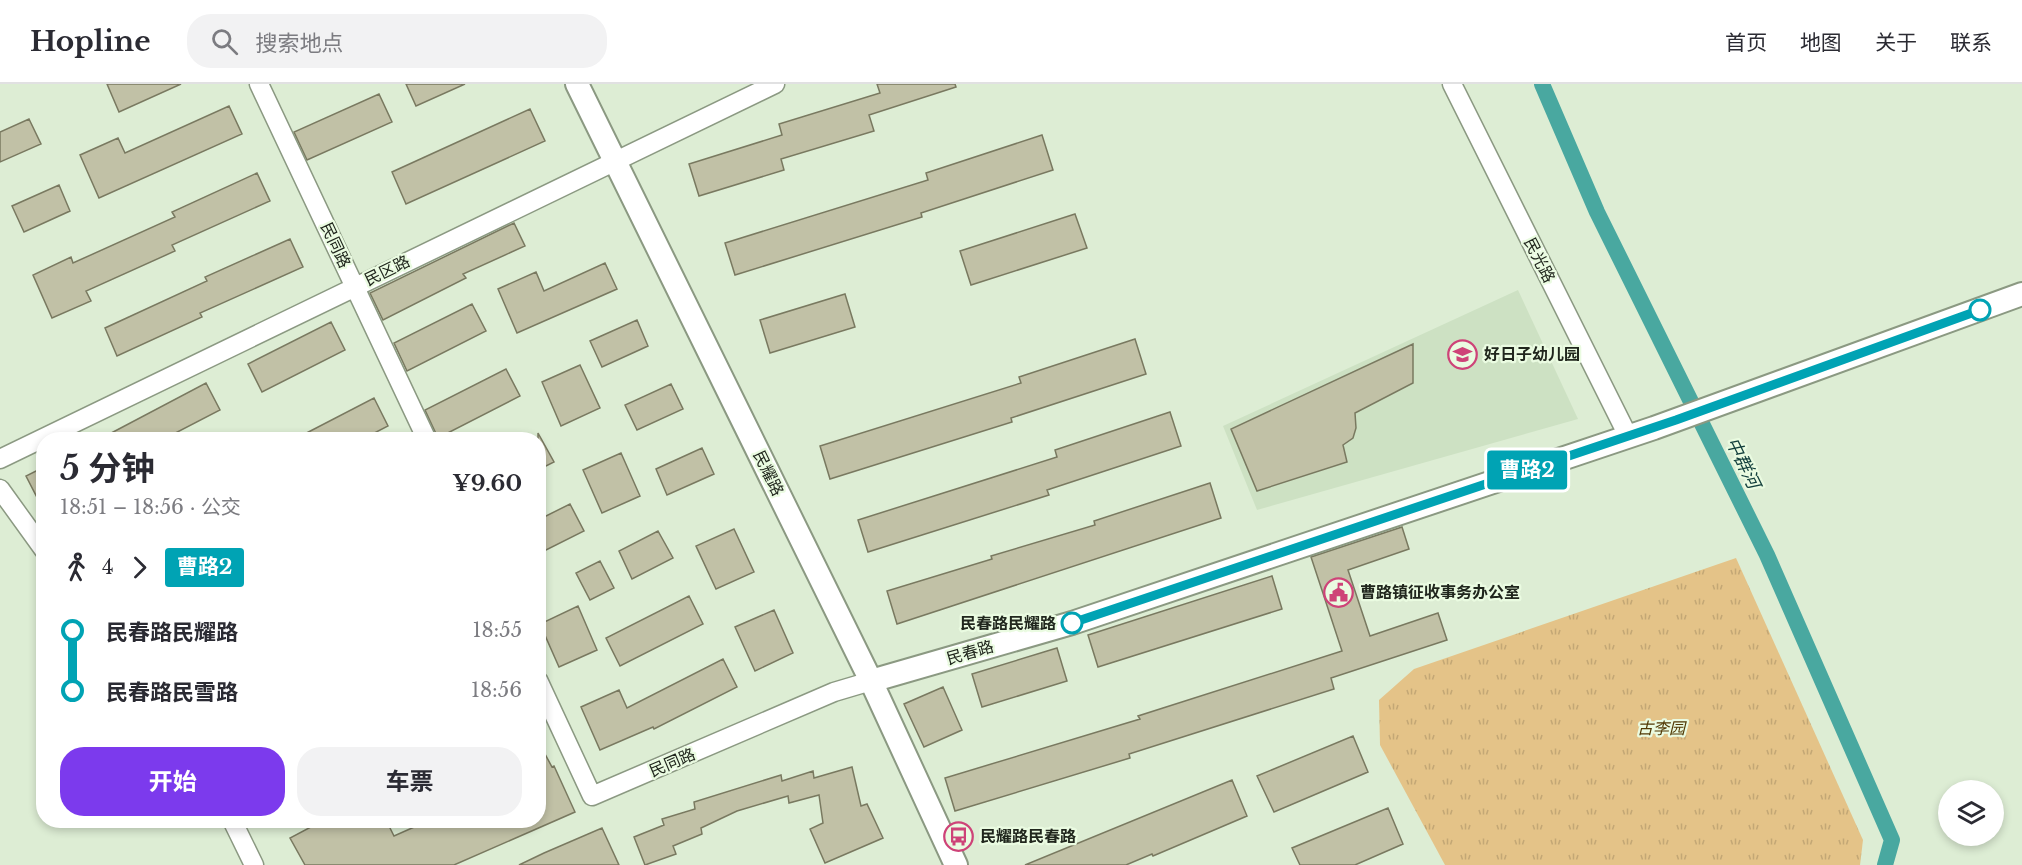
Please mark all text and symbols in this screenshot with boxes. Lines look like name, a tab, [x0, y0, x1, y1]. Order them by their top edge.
search box	[187, 14, 607, 68]
text: Hopline	[30, 24, 151, 59]
icon: search	[208, 25, 241, 58]
text: 搜索地点	[256, 30, 344, 57]
text: 首页	[1725, 30, 1767, 56]
text: 地图	[1800, 30, 1842, 56]
text: 关于	[1875, 30, 1917, 56]
text: 联系	[1950, 30, 1992, 56]
street label: 民同路	[317, 219, 355, 271]
street label: 民光路	[1520, 234, 1560, 286]
street label: 民区路	[361, 250, 413, 290]
unlabelled marker	[1969, 299, 1991, 321]
school or university icon: 好日子幼儿园	[1447, 338, 1479, 370]
place label: 好日子幼儿园	[1484, 344, 1580, 364]
water label: 中群河	[1721, 434, 1766, 495]
street label: 民耀路	[749, 447, 789, 499]
text: 5 分钟	[60, 448, 154, 489]
line badge: 曹路2	[1492, 450, 1562, 490]
text: 曹路2	[1499, 457, 1555, 483]
text: ¥9.60	[452, 470, 522, 497]
text: 18:51 – 18:56 · 公交	[60, 495, 241, 519]
icon: walk	[60, 551, 93, 584]
icon: forward	[123, 551, 156, 584]
text: 曹路2	[177, 554, 232, 580]
text: 4	[102, 555, 114, 579]
public building icon: 曹路镇征收事务办公室	[1323, 576, 1355, 608]
place label: 曹路镇征收事务办公室	[1360, 582, 1520, 602]
marker: 民春路民耀路	[1061, 612, 1083, 634]
place label: 民春路民耀路	[960, 613, 1056, 633]
text: 18:55	[473, 618, 522, 642]
text: 民春路民耀路	[106, 619, 238, 646]
street label: 民春路	[944, 636, 996, 668]
text: 18:56	[471, 678, 522, 702]
text: 民春路民雪路	[106, 679, 238, 706]
park label: 古李园	[1637, 718, 1687, 738]
street label: 民同路	[646, 743, 698, 781]
button: 开始	[60, 747, 285, 816]
button: 车票	[297, 747, 522, 816]
map controls	[1938, 780, 2004, 846]
button: layers	[1938, 780, 2004, 846]
bus stop icon: 民耀路民春路	[943, 820, 975, 852]
place label: 民耀路民春路	[980, 826, 1076, 846]

